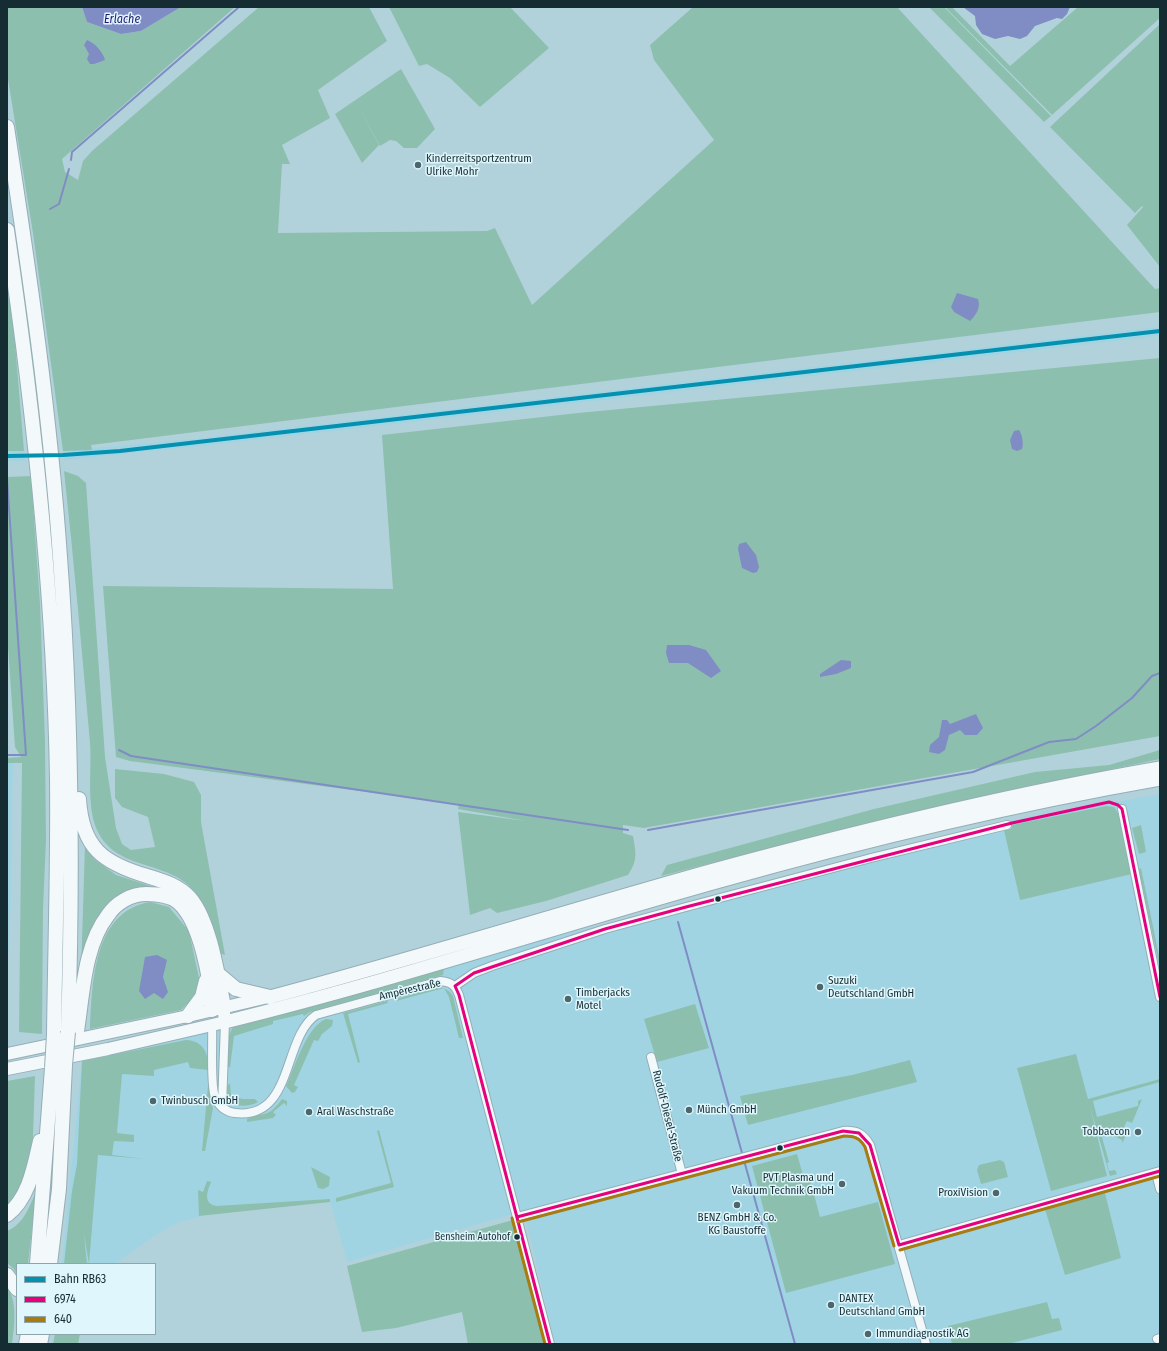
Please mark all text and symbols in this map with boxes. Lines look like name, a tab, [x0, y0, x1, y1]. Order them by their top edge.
water label: Erlache	[104, 13, 140, 27]
place label: Kinderreitsportzentrum Ulrike Mohr	[426, 152, 532, 178]
marker: Kinderreitsportzentrum Ulrike Mohr	[413, 160, 423, 170]
unlabelled marker	[713, 894, 723, 904]
place label: Suzuki Deutschland GmbH	[828, 974, 914, 1000]
street label: Ampèrestraße	[378, 976, 442, 1004]
marker: Suzuki Deutschland GmbH	[815, 982, 825, 992]
place label: Timberjacks Motel	[576, 986, 630, 1012]
marker: Timberjacks Motel	[563, 994, 573, 1004]
street label: Rudolf-Diesel-Straße	[649, 1069, 685, 1163]
place label: Twinbusch GmbH	[161, 1094, 238, 1108]
marker: Twinbusch GmbH	[148, 1096, 158, 1106]
place label: Münch GmbH	[697, 1103, 757, 1117]
place label: Aral Waschstraße	[317, 1105, 394, 1119]
marker: Münch GmbH	[684, 1105, 694, 1115]
marker: Aral Waschstraße	[304, 1107, 314, 1117]
place label: Tobbaccon	[1082, 1125, 1130, 1139]
marker: Tobbaccon	[1133, 1127, 1143, 1137]
unlabelled marker	[775, 1143, 785, 1153]
place label: PVT Plasma und Vakuum Technik GmbH	[732, 1171, 834, 1197]
marker: PVT Plasma und Vakuum Technik GmbH	[837, 1179, 847, 1189]
place label: ProxiVision	[938, 1186, 988, 1200]
marker: ProxiVision	[991, 1188, 1001, 1198]
marker: BENZ GmbH & Co. KG Baustoffe	[732, 1200, 742, 1210]
place label: BENZ GmbH & Co. KG Baustoffe	[698, 1211, 776, 1237]
place label: Bensheim Autohof	[435, 1231, 510, 1243]
marker: Bensheim Autohof	[512, 1232, 522, 1242]
legend	[16, 1263, 156, 1335]
text: Bahn RB63	[54, 1272, 106, 1286]
text: 6974	[54, 1292, 76, 1306]
place label: DANTEX Deutschland GmbH	[839, 1292, 925, 1318]
marker: DANTEX Deutschland GmbH	[826, 1300, 836, 1310]
text: 640	[54, 1312, 72, 1326]
place label: Immundiagnostik AG	[876, 1327, 969, 1341]
marker: Immundiagnostik AG	[863, 1329, 873, 1339]

